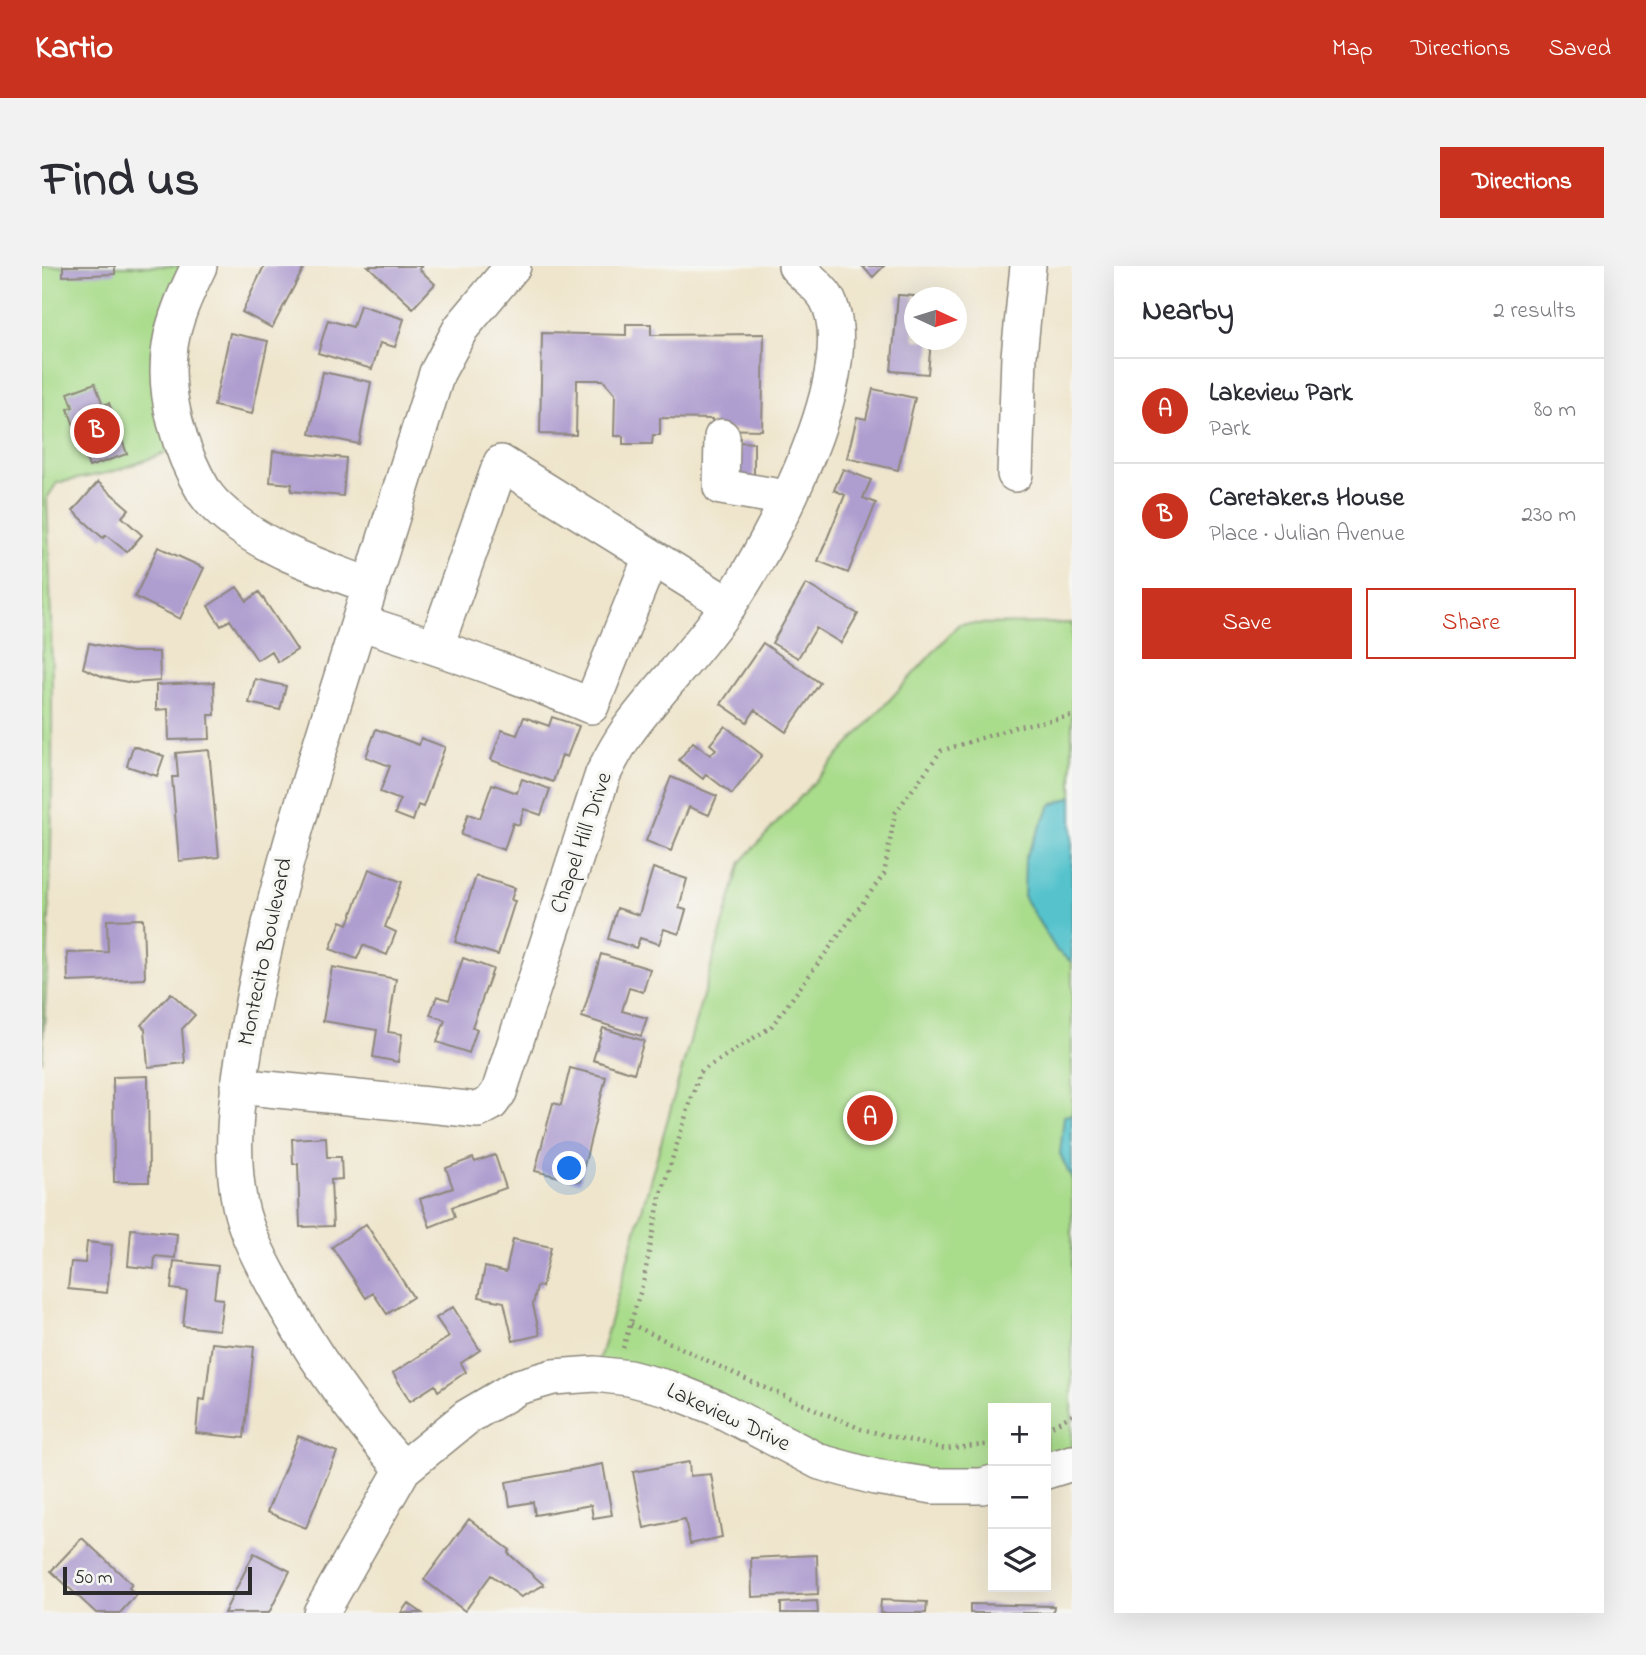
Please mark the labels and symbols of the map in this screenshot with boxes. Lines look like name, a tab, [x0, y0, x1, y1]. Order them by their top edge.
north arrow	[904, 287, 967, 350]
pin: B	[74, 405, 120, 457]
street label: Chapel Hill Drive	[542, 767, 622, 918]
street label: Montecito Boulevard	[230, 855, 302, 1049]
pin: A	[847, 1092, 893, 1144]
your location	[552, 1151, 586, 1185]
street label: Lakeview Drive	[661, 1375, 796, 1461]
scale bar	[63, 1564, 252, 1596]

